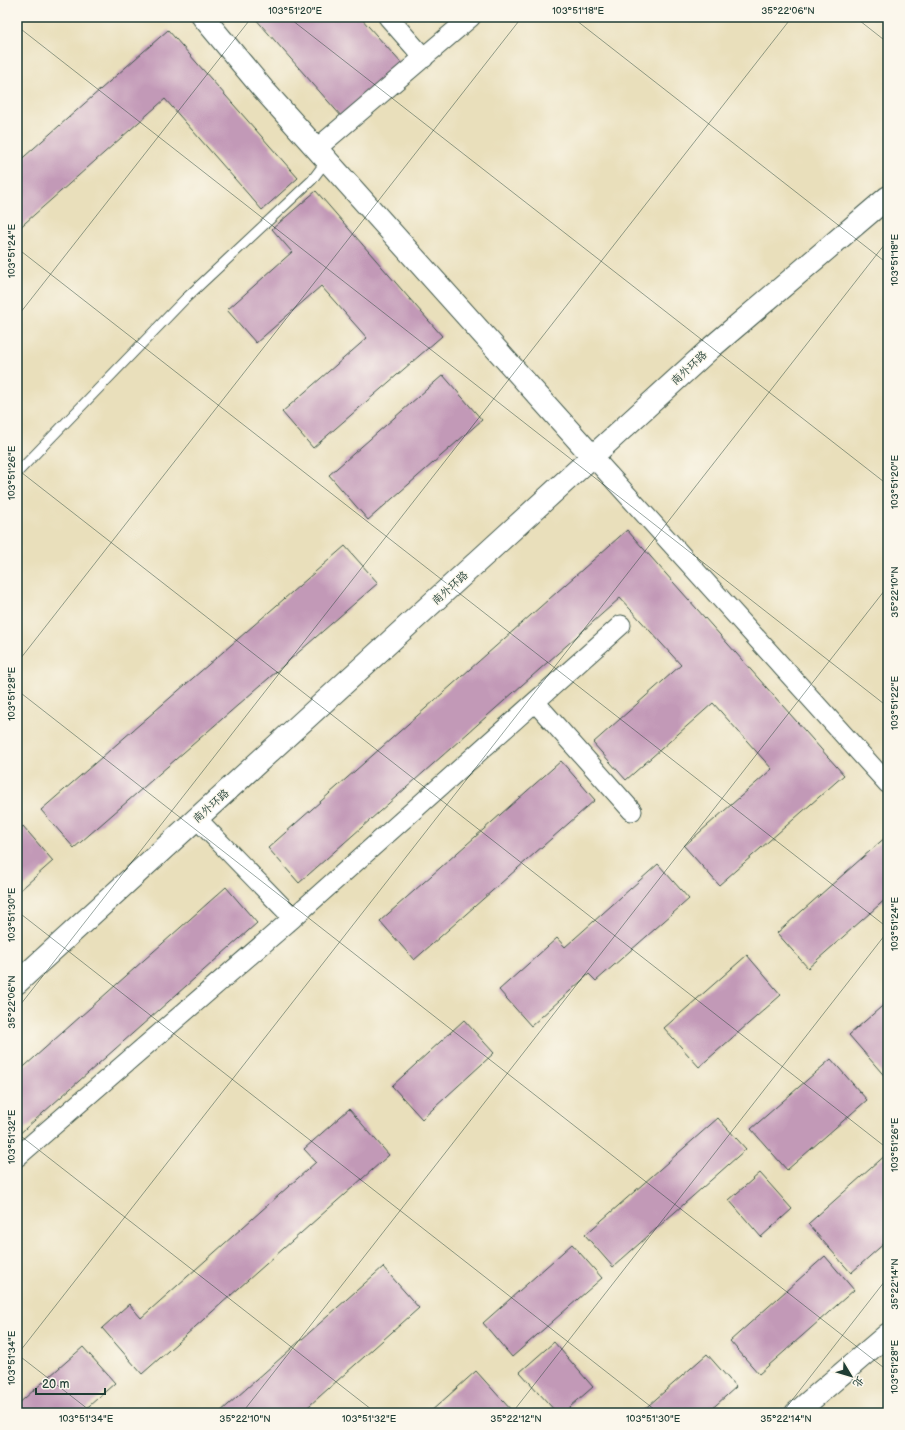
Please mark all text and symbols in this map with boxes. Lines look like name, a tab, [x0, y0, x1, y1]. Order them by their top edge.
text: 103°51'20"E	[268, 5, 323, 17]
text: 103°51'18"E	[552, 5, 604, 17]
text: 35°22'06"N	[761, 5, 815, 17]
text: 103°51'24"E	[6, 223, 18, 278]
text: 103°51'18"E	[889, 234, 901, 286]
street label: 南外环路	[668, 348, 710, 388]
text: 103°51'26"E	[6, 445, 18, 500]
text: 103°51'20"E	[889, 454, 901, 509]
text: 35°22'10"N	[889, 566, 901, 618]
street label: 南外环路	[429, 568, 471, 608]
text: 103°51'28"E	[6, 666, 18, 721]
text: 103°51'22"E	[889, 675, 901, 730]
street label: 南外环路	[190, 786, 232, 826]
text: 103°51'30"E	[6, 887, 18, 942]
text: 103°51'24"E	[889, 896, 901, 951]
text: 35°22'06"N	[6, 975, 18, 1029]
text: 103°51'32"E	[6, 1109, 18, 1164]
text: 103°51'26"E	[889, 1117, 901, 1172]
text: 35°22'14"N	[889, 1258, 901, 1310]
text: 103°51'34"E	[6, 1330, 18, 1385]
text: 103°51'28"E	[889, 1339, 901, 1394]
north arrow	[831, 1356, 871, 1396]
scale bar	[36, 1370, 105, 1396]
text: 北	[850, 1374, 867, 1390]
text: 20 m	[42, 1377, 69, 1392]
text: 103°51'34"E	[59, 1413, 114, 1425]
text: 35°22'10"N	[219, 1413, 271, 1425]
text: 103°51'32"E	[342, 1413, 397, 1425]
text: 35°22'12"N	[490, 1413, 542, 1425]
text: 103°51'30"E	[626, 1413, 681, 1425]
text: 35°22'14"N	[760, 1413, 812, 1425]

